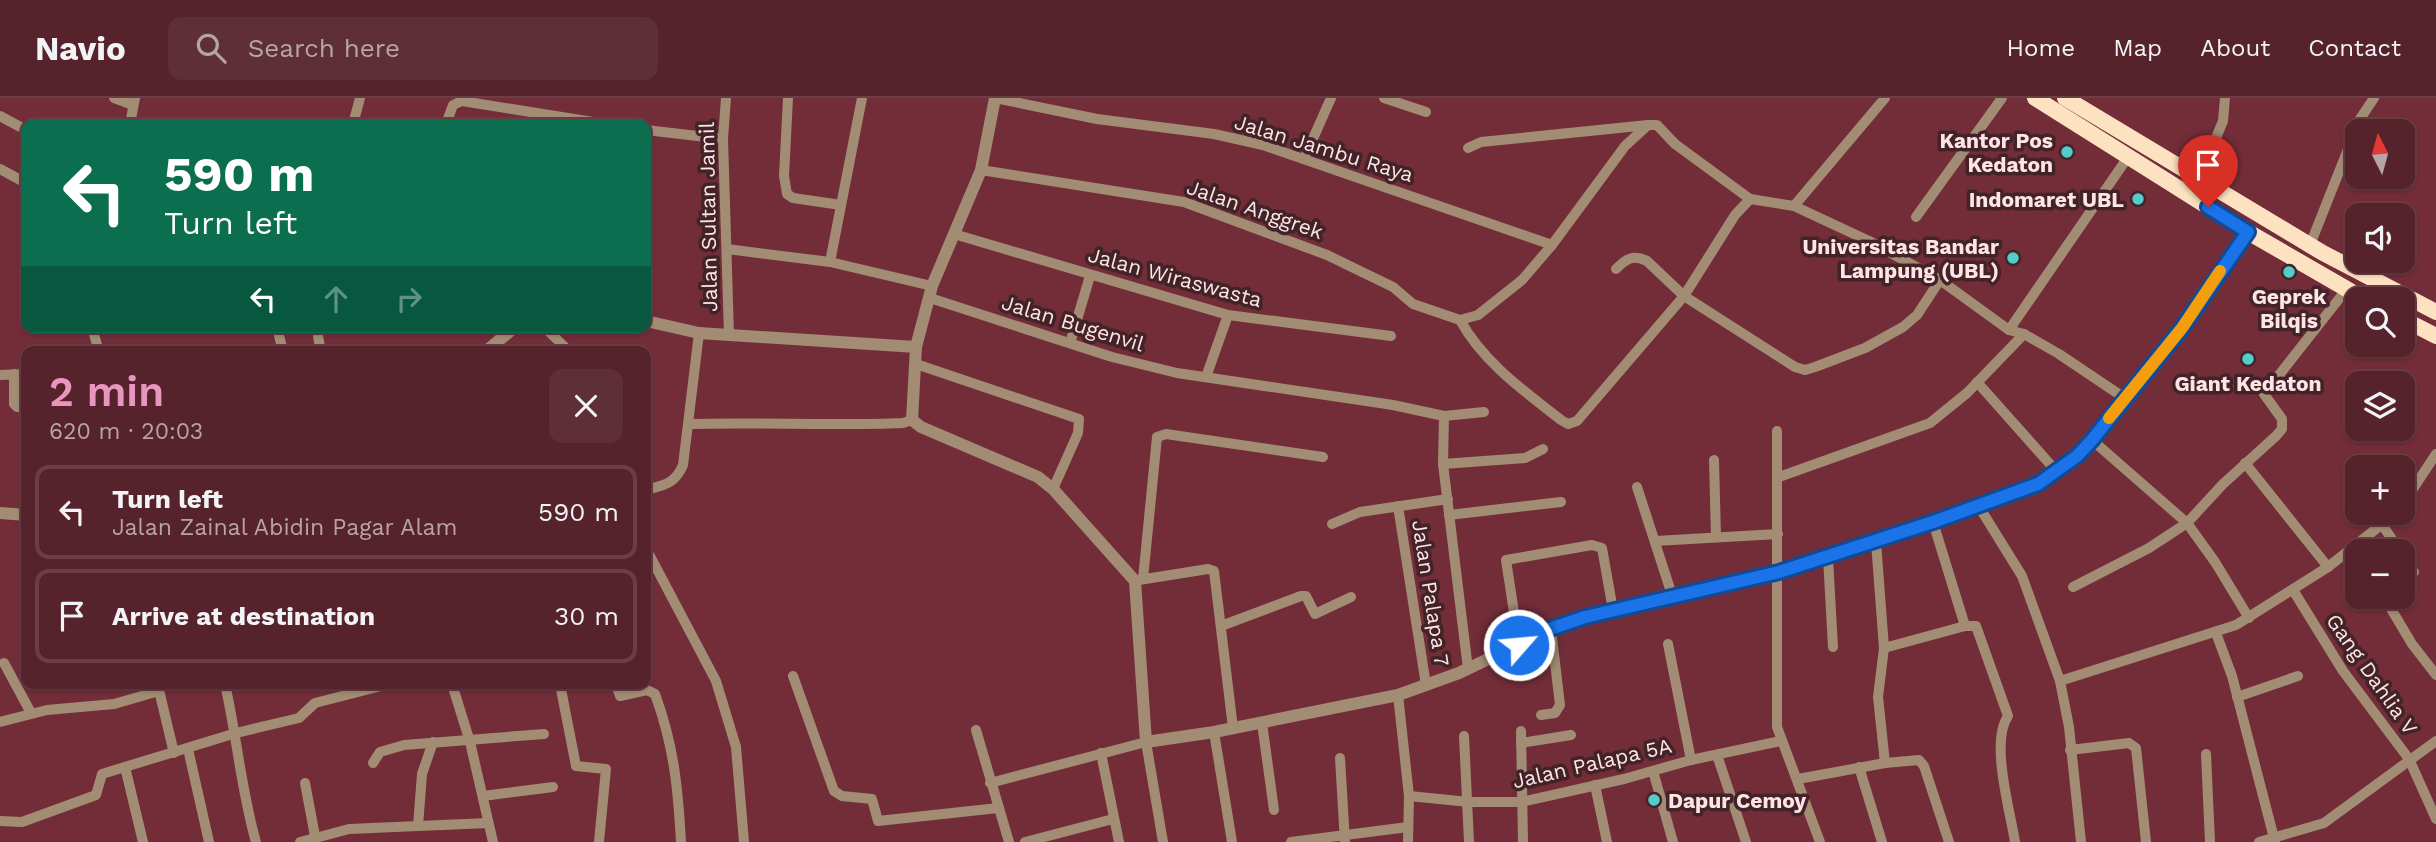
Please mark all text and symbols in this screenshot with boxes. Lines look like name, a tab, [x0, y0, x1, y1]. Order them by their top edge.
search box	[168, 17, 658, 80]
text: Navio	[35, 29, 126, 68]
icon: search	[192, 29, 230, 67]
text: Search here	[248, 33, 400, 63]
text: Home	[2007, 34, 2075, 62]
text: Map	[2113, 34, 2162, 62]
text: About	[2200, 34, 2270, 62]
text: Contact	[2308, 34, 2401, 62]
street label: Jalan Jambu Raya	[1232, 109, 1417, 187]
north arrow	[2345, 119, 2415, 189]
map controls	[2345, 119, 2415, 609]
street label: Jalan Sultan Jamil	[694, 121, 722, 312]
place label: Kantor Pos Kedaton	[1939, 128, 2053, 177]
pin	[2178, 135, 2238, 207]
marker: Kantor Pos Kedaton	[2059, 144, 2075, 160]
text: 590 m	[164, 145, 314, 203]
icon: arrive	[2189, 146, 2227, 184]
icon: left	[49, 147, 140, 238]
street label: Jalan Anggrek	[1184, 174, 1327, 244]
place label: Indomaret UBL	[1969, 187, 2124, 212]
marker: Indomaret UBL	[2130, 191, 2146, 207]
button: sound	[2345, 203, 2415, 273]
text: Turn left	[164, 204, 297, 242]
place label: Universitas Bandar Lampung (UBL)	[1802, 234, 1999, 283]
street label: Jalan Wiraswasta	[1085, 242, 1265, 312]
marker: Universitas Bandar Lampung (UBL)	[2005, 250, 2021, 266]
marker: Geprek Bilqis	[2281, 264, 2297, 280]
icon: left	[244, 280, 282, 318]
icon: ahead	[317, 280, 355, 318]
icon: right	[390, 280, 428, 318]
place label: Geprek Bilqis	[2252, 284, 2327, 333]
button: search	[2345, 287, 2415, 357]
street label: Jalan Bugenvil	[999, 289, 1148, 357]
marker: Giant Kedaton	[2240, 351, 2256, 367]
text: 2 min	[49, 367, 164, 416]
button: close	[549, 369, 623, 443]
place label: Giant Kedaton	[2174, 371, 2322, 396]
button: layers	[2345, 371, 2415, 441]
text: 620 m · 20:03	[49, 418, 203, 445]
button: +	[2345, 455, 2415, 525]
text: Turn left	[112, 484, 223, 514]
icon: left	[53, 493, 91, 531]
text: 590 m	[538, 497, 619, 527]
text: Jalan Zainal Abidin Pagar Alam	[112, 514, 457, 541]
street label: Jalan Palapa 7	[1407, 518, 1455, 668]
button: −	[2345, 539, 2415, 609]
icon: arrive	[53, 597, 91, 635]
text: Arrive at destination	[112, 601, 375, 631]
text: 30 m	[554, 601, 619, 631]
position arrow	[1482, 608, 1556, 682]
street label: Gang Dahlia V	[2321, 609, 2423, 740]
street label: Jalan Palapa 5A	[1510, 732, 1674, 793]
place label: Dapur Cemoy	[1668, 788, 1806, 813]
marker: Dapur Cemoy	[1646, 792, 1662, 808]

